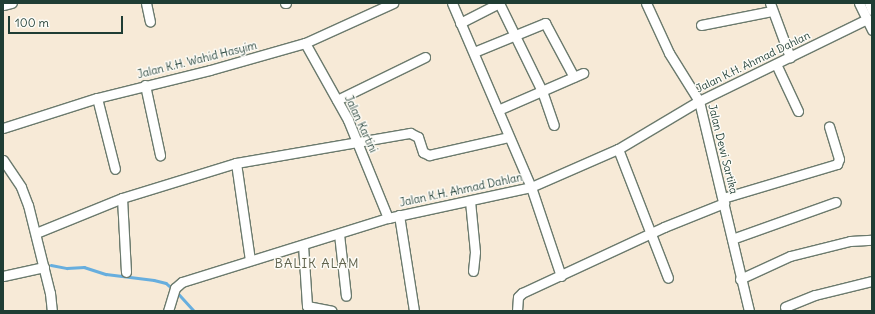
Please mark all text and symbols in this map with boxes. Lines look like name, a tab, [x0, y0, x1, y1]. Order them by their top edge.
scale bar	[10, 8, 125, 34]
text: 100 m	[15, 15, 49, 30]
street label: Jalan K.H. Ahmad Dahlan	[694, 29, 812, 95]
street label: Jalan K.H. Wahid Hasyim	[136, 39, 258, 81]
street label: Jalan Kartini	[342, 93, 380, 155]
street label: Jalan Dewi Sartika	[705, 103, 741, 195]
street label: Jalan K.H. Ahmad Dahlan	[398, 171, 524, 209]
district label: BALIK ALAM	[274, 256, 360, 272]

